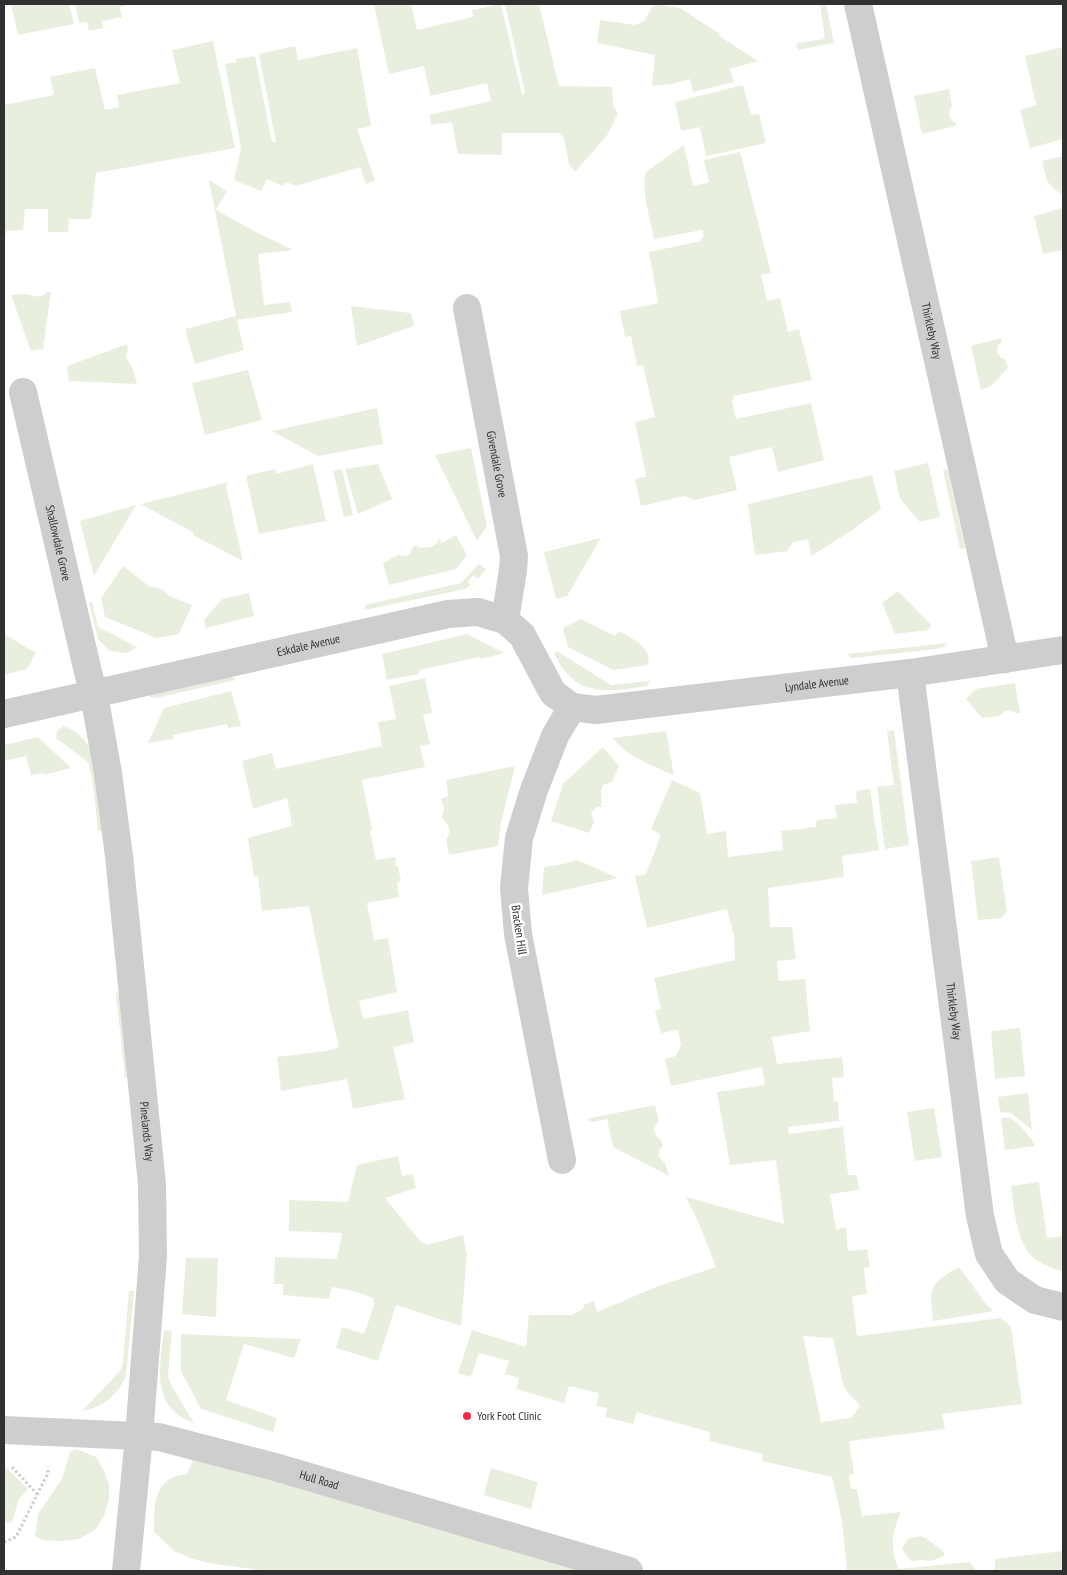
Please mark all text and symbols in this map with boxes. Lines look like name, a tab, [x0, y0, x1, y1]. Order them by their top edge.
street label: Thirkleby Way	[918, 301, 946, 361]
street label: Givendale Grove	[483, 429, 511, 499]
street label: Shallowdale Grove	[42, 504, 75, 582]
street label: Eskdale Avenue	[275, 631, 341, 659]
street label: Lyndale Avenue	[784, 672, 850, 695]
street label: Bracken Hill	[509, 904, 530, 956]
street label: Thirkleby Way	[943, 982, 965, 1041]
street label: Pinelands Way	[137, 1101, 158, 1162]
place label: York Foot Clinic	[477, 1408, 542, 1423]
marker: York Foot Clinic	[461, 1410, 473, 1422]
street label: Hull Road	[298, 1467, 341, 1492]

